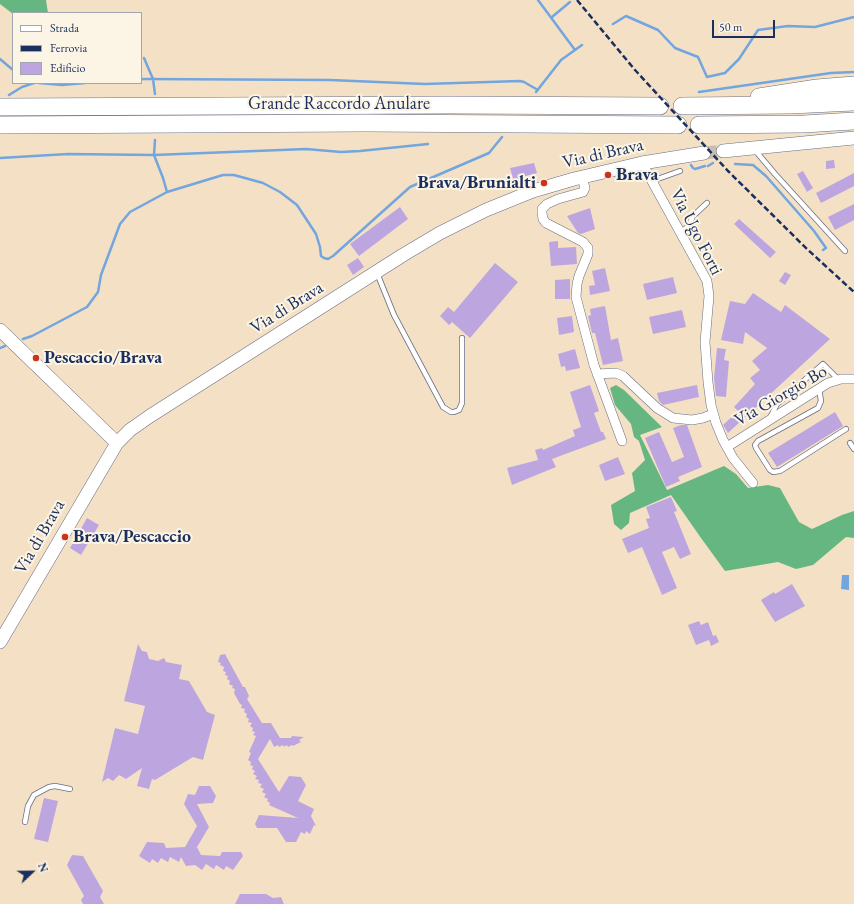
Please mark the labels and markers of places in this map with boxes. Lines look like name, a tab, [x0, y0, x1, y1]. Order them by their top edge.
place label: Brava	[616, 164, 658, 186]
marker: Brava	[603, 170, 613, 180]
place label: Brava/Brunialti	[417, 172, 536, 194]
marker: Brava/Brunialti	[539, 178, 549, 188]
place label: Pescaccio/Brava	[44, 347, 162, 369]
marker: Pescaccio/Brava	[31, 353, 41, 363]
place label: Brava/Pescaccio	[73, 526, 191, 548]
marker: Brava/Pescaccio	[60, 532, 70, 542]

